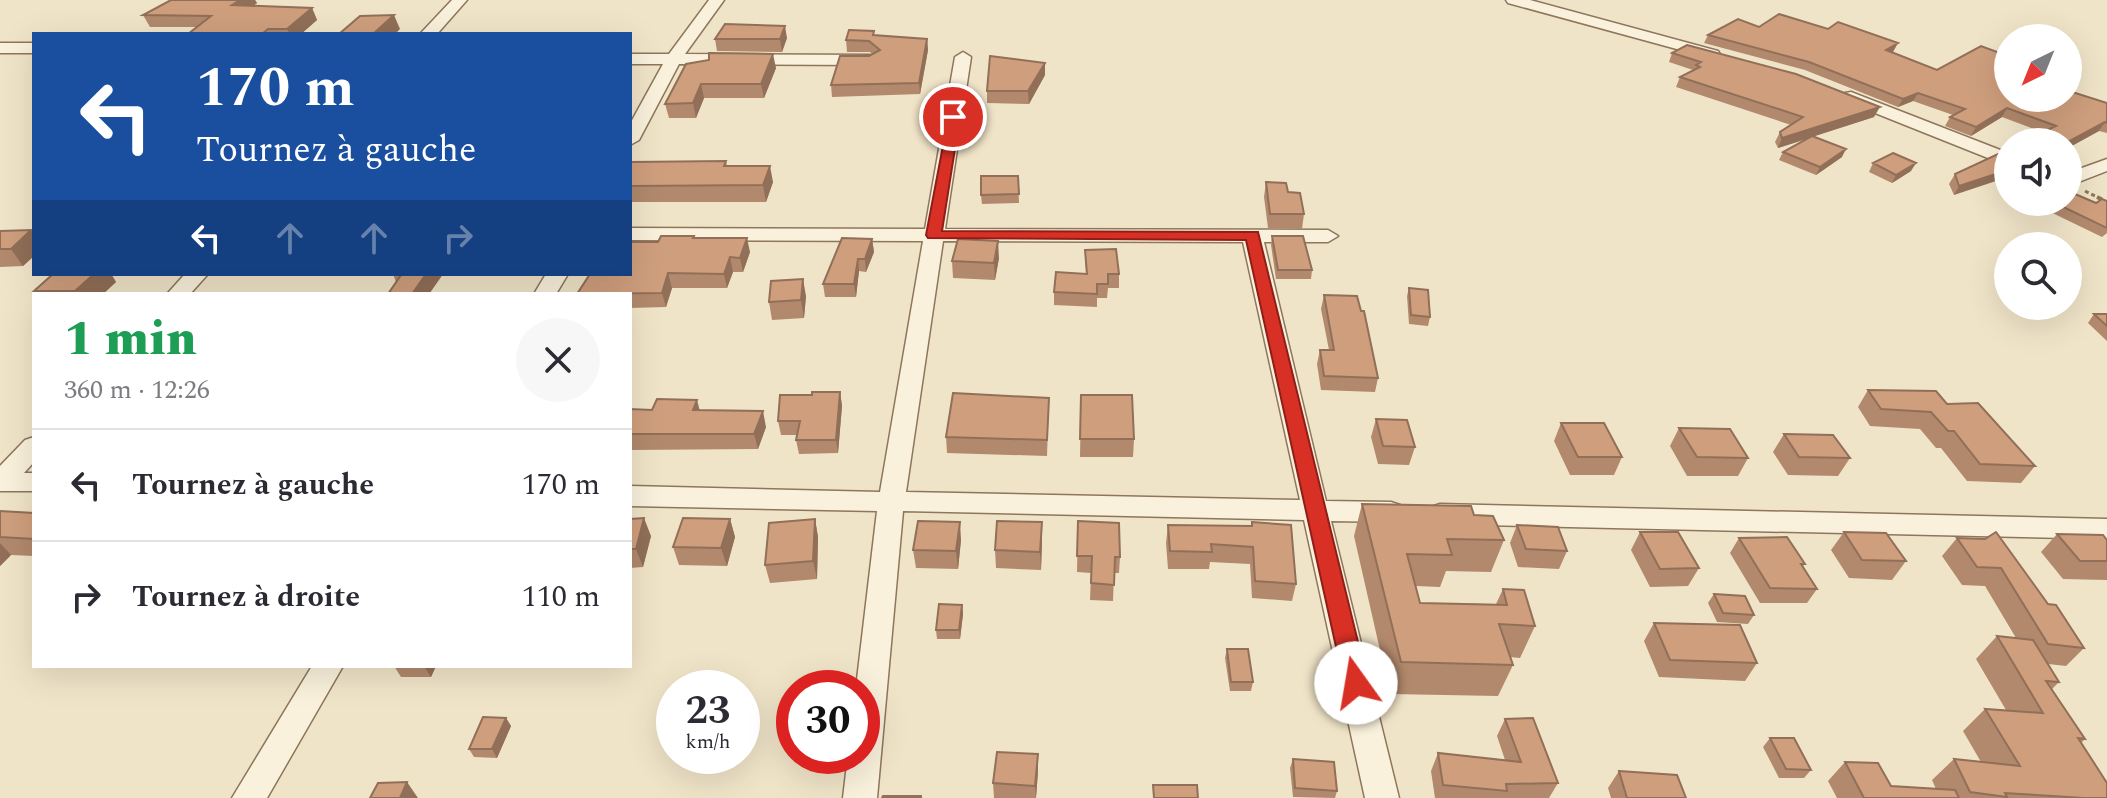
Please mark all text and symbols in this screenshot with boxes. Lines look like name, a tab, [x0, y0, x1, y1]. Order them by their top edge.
north arrow	[1994, 24, 2082, 112]
map controls	[1994, 24, 2082, 320]
text: 170 m	[196, 46, 355, 131]
icon: left	[64, 64, 168, 168]
pin	[919, 83, 987, 151]
icon: arrive	[931, 95, 975, 139]
text: Tournez à gauche	[196, 123, 476, 178]
button: sound	[1994, 128, 2082, 216]
icon: left	[184, 216, 228, 260]
icon: ahead	[268, 216, 312, 260]
icon: ahead	[352, 216, 396, 260]
icon: right	[436, 216, 480, 260]
button: search	[1994, 232, 2082, 320]
text: 1 min	[64, 303, 197, 376]
button: close	[516, 318, 600, 402]
text: 360 m · 12:26	[64, 370, 210, 410]
text: Tournez à gauche	[132, 462, 374, 508]
text: 170 m	[522, 462, 600, 508]
icon: left	[64, 463, 108, 507]
text: Tournez à droite	[132, 574, 360, 620]
text: 110 m	[522, 574, 600, 620]
icon: right	[64, 575, 108, 619]
position arrow	[1314, 641, 1398, 725]
speed limit sign: 30	[776, 670, 880, 774]
text: 23	[686, 681, 730, 742]
text: km/h	[686, 727, 731, 757]

